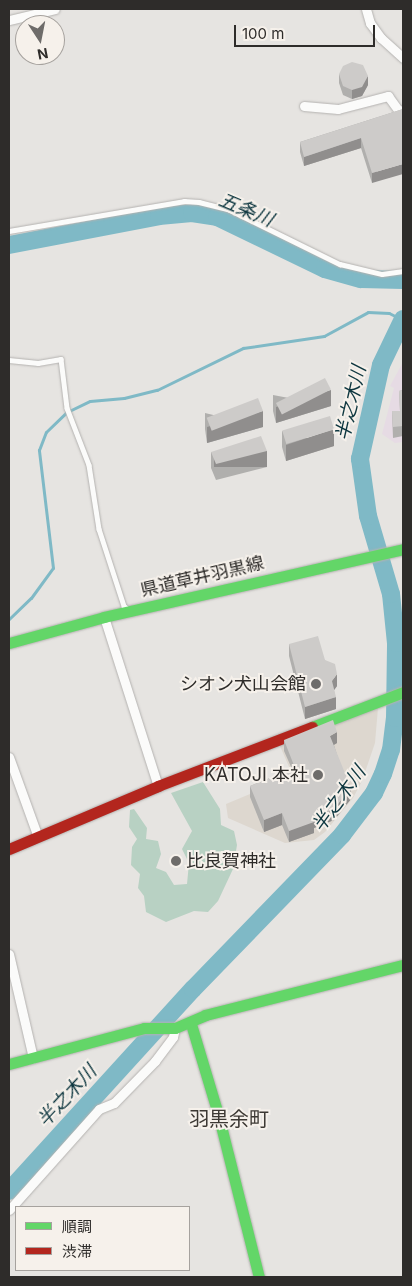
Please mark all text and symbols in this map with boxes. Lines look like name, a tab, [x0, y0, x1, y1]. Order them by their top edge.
north arrow	[15, 15, 65, 65]
scale bar	[237, 15, 378, 47]
text: 100 m	[242, 24, 284, 43]
text: N	[36, 45, 50, 64]
water label: 五条川	[215, 188, 277, 232]
water label: 半之木川	[331, 363, 371, 443]
street label: 県道草井羽黒線	[138, 552, 266, 602]
place label: シオン犬山会館	[180, 673, 306, 695]
marker: シオン犬山会館	[310, 678, 322, 690]
water label: 半之木川	[307, 762, 371, 836]
place label: KATOJI 本社	[204, 764, 308, 786]
marker: KATOJI 本社	[312, 769, 324, 781]
place label: 比良賀神社	[186, 850, 276, 872]
marker: 比良賀神社	[170, 855, 182, 867]
water label: 半之木川	[33, 1060, 101, 1132]
district label: 羽黒余町	[189, 1107, 269, 1131]
legend	[15, 1206, 190, 1271]
text: 順調	[62, 1217, 92, 1236]
text: 渋滞	[62, 1242, 92, 1261]

